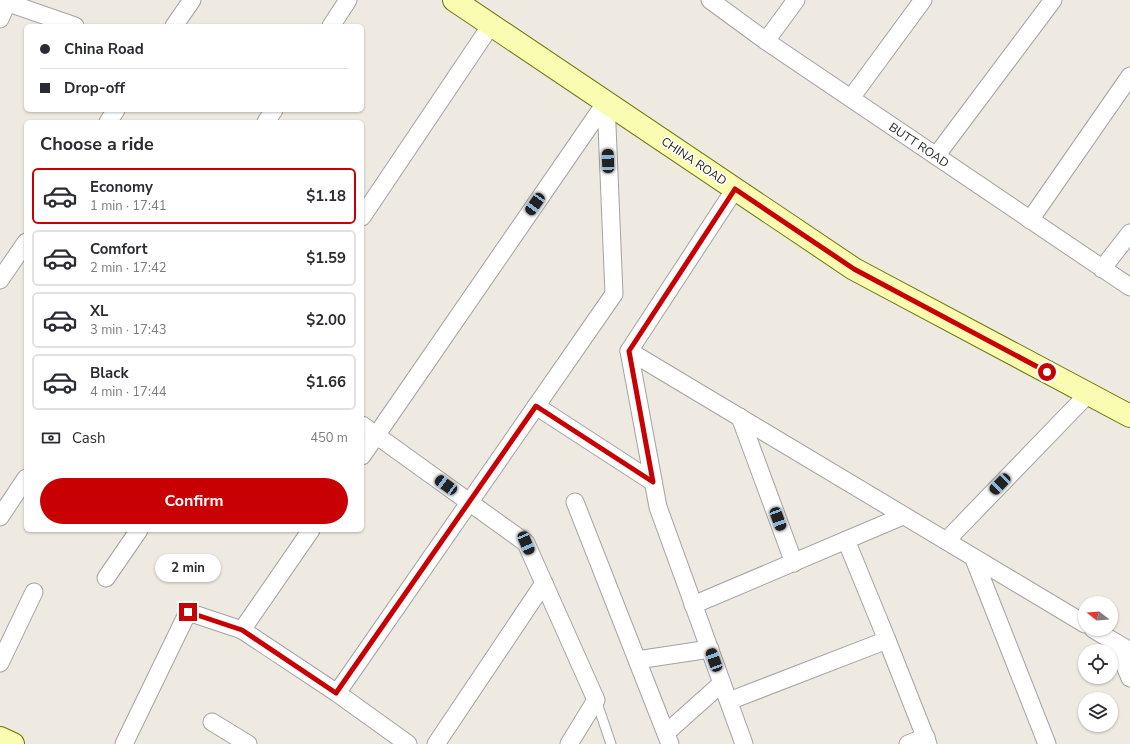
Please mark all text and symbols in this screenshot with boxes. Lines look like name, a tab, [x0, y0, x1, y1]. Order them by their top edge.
text: China Road	[64, 39, 144, 59]
text: Drop-off	[64, 78, 125, 98]
street label: BUTT ROAD	[886, 119, 952, 171]
text: Choose a ride	[40, 132, 154, 156]
street label: CHINA ROAD	[658, 133, 730, 189]
car	[602, 149, 614, 173]
text: Economy	[90, 177, 153, 197]
icon: car	[42, 178, 78, 214]
text: $1.18	[306, 186, 346, 206]
car	[523, 191, 547, 217]
text: 1 min · 17:41	[90, 197, 166, 215]
text: Comfort	[90, 239, 147, 259]
icon: car	[42, 240, 78, 276]
text: $1.59	[306, 248, 346, 268]
text: 2 min · 17:42	[90, 259, 166, 277]
text: XL	[90, 301, 109, 321]
icon: car	[42, 302, 78, 338]
text: $2.00	[306, 310, 346, 330]
text: 3 min · 17:43	[90, 321, 166, 339]
text: Black	[90, 363, 128, 383]
route start	[1038, 363, 1056, 381]
icon: car	[42, 364, 78, 400]
text: $1.66	[306, 372, 346, 392]
text: 4 min · 17:44	[90, 383, 166, 401]
icon: cash	[40, 427, 62, 449]
text: Cash	[72, 428, 106, 448]
text: 450 m	[310, 429, 348, 447]
car	[987, 471, 1013, 497]
car	[433, 473, 459, 497]
button: Confirm	[40, 478, 348, 524]
car	[768, 506, 788, 532]
car	[516, 530, 536, 556]
callout: 2 min	[155, 554, 221, 582]
text: 2 min	[171, 559, 205, 577]
north arrow	[1078, 596, 1118, 636]
map controls	[1078, 596, 1118, 732]
route end	[179, 603, 197, 621]
button: locate	[1078, 644, 1118, 684]
car	[704, 647, 724, 673]
button: layers	[1078, 692, 1118, 732]

